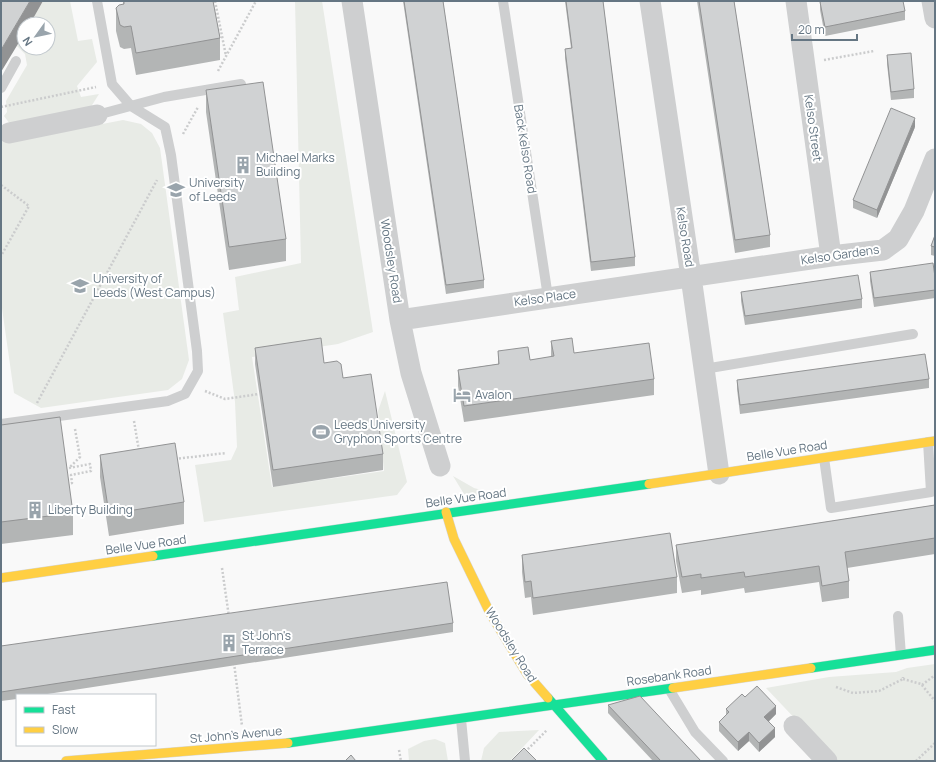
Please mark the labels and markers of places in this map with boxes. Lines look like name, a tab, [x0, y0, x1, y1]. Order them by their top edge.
place label: Michael Marks Building	[256, 149, 335, 180]
building icon: Michael Marks Building	[233, 155, 253, 175]
place label: University of Leeds	[189, 174, 245, 205]
school or university icon: University of Leeds	[166, 180, 186, 200]
place label: University of Leeds (West Campus)	[93, 270, 216, 301]
school or university icon: University of Leeds (West Campus)	[70, 276, 90, 296]
hotel icon: Avalon	[452, 385, 472, 405]
place label: Avalon	[475, 386, 512, 403]
place label: Leeds University Gryphon Sports Centre	[334, 416, 462, 447]
sports icon: Leeds University Gryphon Sports Centre	[311, 422, 331, 442]
building icon: Liberty Building	[25, 500, 45, 520]
place label: Liberty Building	[48, 501, 133, 518]
place label: St John's Terrace	[242, 627, 291, 658]
building icon: St John's Terrace	[219, 633, 239, 653]

